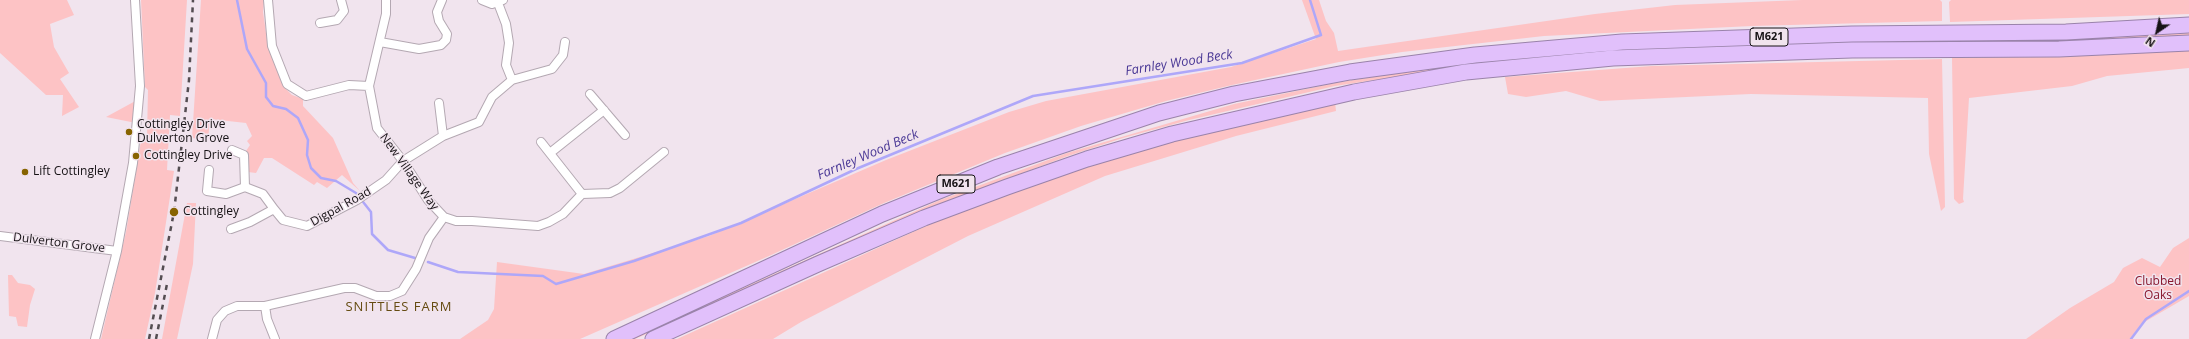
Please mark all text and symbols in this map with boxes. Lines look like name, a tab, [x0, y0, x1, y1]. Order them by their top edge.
north arrow	[2137, 12, 2177, 52]
road number: M621	[1750, 28, 1788, 46]
text: N	[2142, 34, 2158, 51]
water label: Farnley Wood Beck	[1124, 47, 1234, 79]
place label: Cottingley Drive Dulverton Grove	[137, 118, 229, 146]
marker: Cottingley Drive Dulverton Grove	[124, 127, 134, 137]
water label: Farnley Wood Beck	[815, 127, 921, 183]
street label: New Village Way	[376, 131, 442, 213]
place label: Cottingley Drive	[144, 149, 233, 163]
marker: Cottingley Drive	[131, 151, 141, 161]
place label: Lift Cottingley	[33, 165, 110, 179]
marker: Lift Cottingley	[20, 167, 30, 177]
road number: M621	[937, 175, 975, 193]
street label: Digpal Road	[308, 184, 374, 230]
place label: Cottingley	[183, 205, 239, 219]
marker: Cottingley	[168, 206, 180, 218]
street label: Dulverton Grove	[12, 230, 106, 256]
park label: Clubbed Oaks	[2135, 275, 2181, 303]
district label: SNITTLES FARM	[345, 299, 453, 315]

